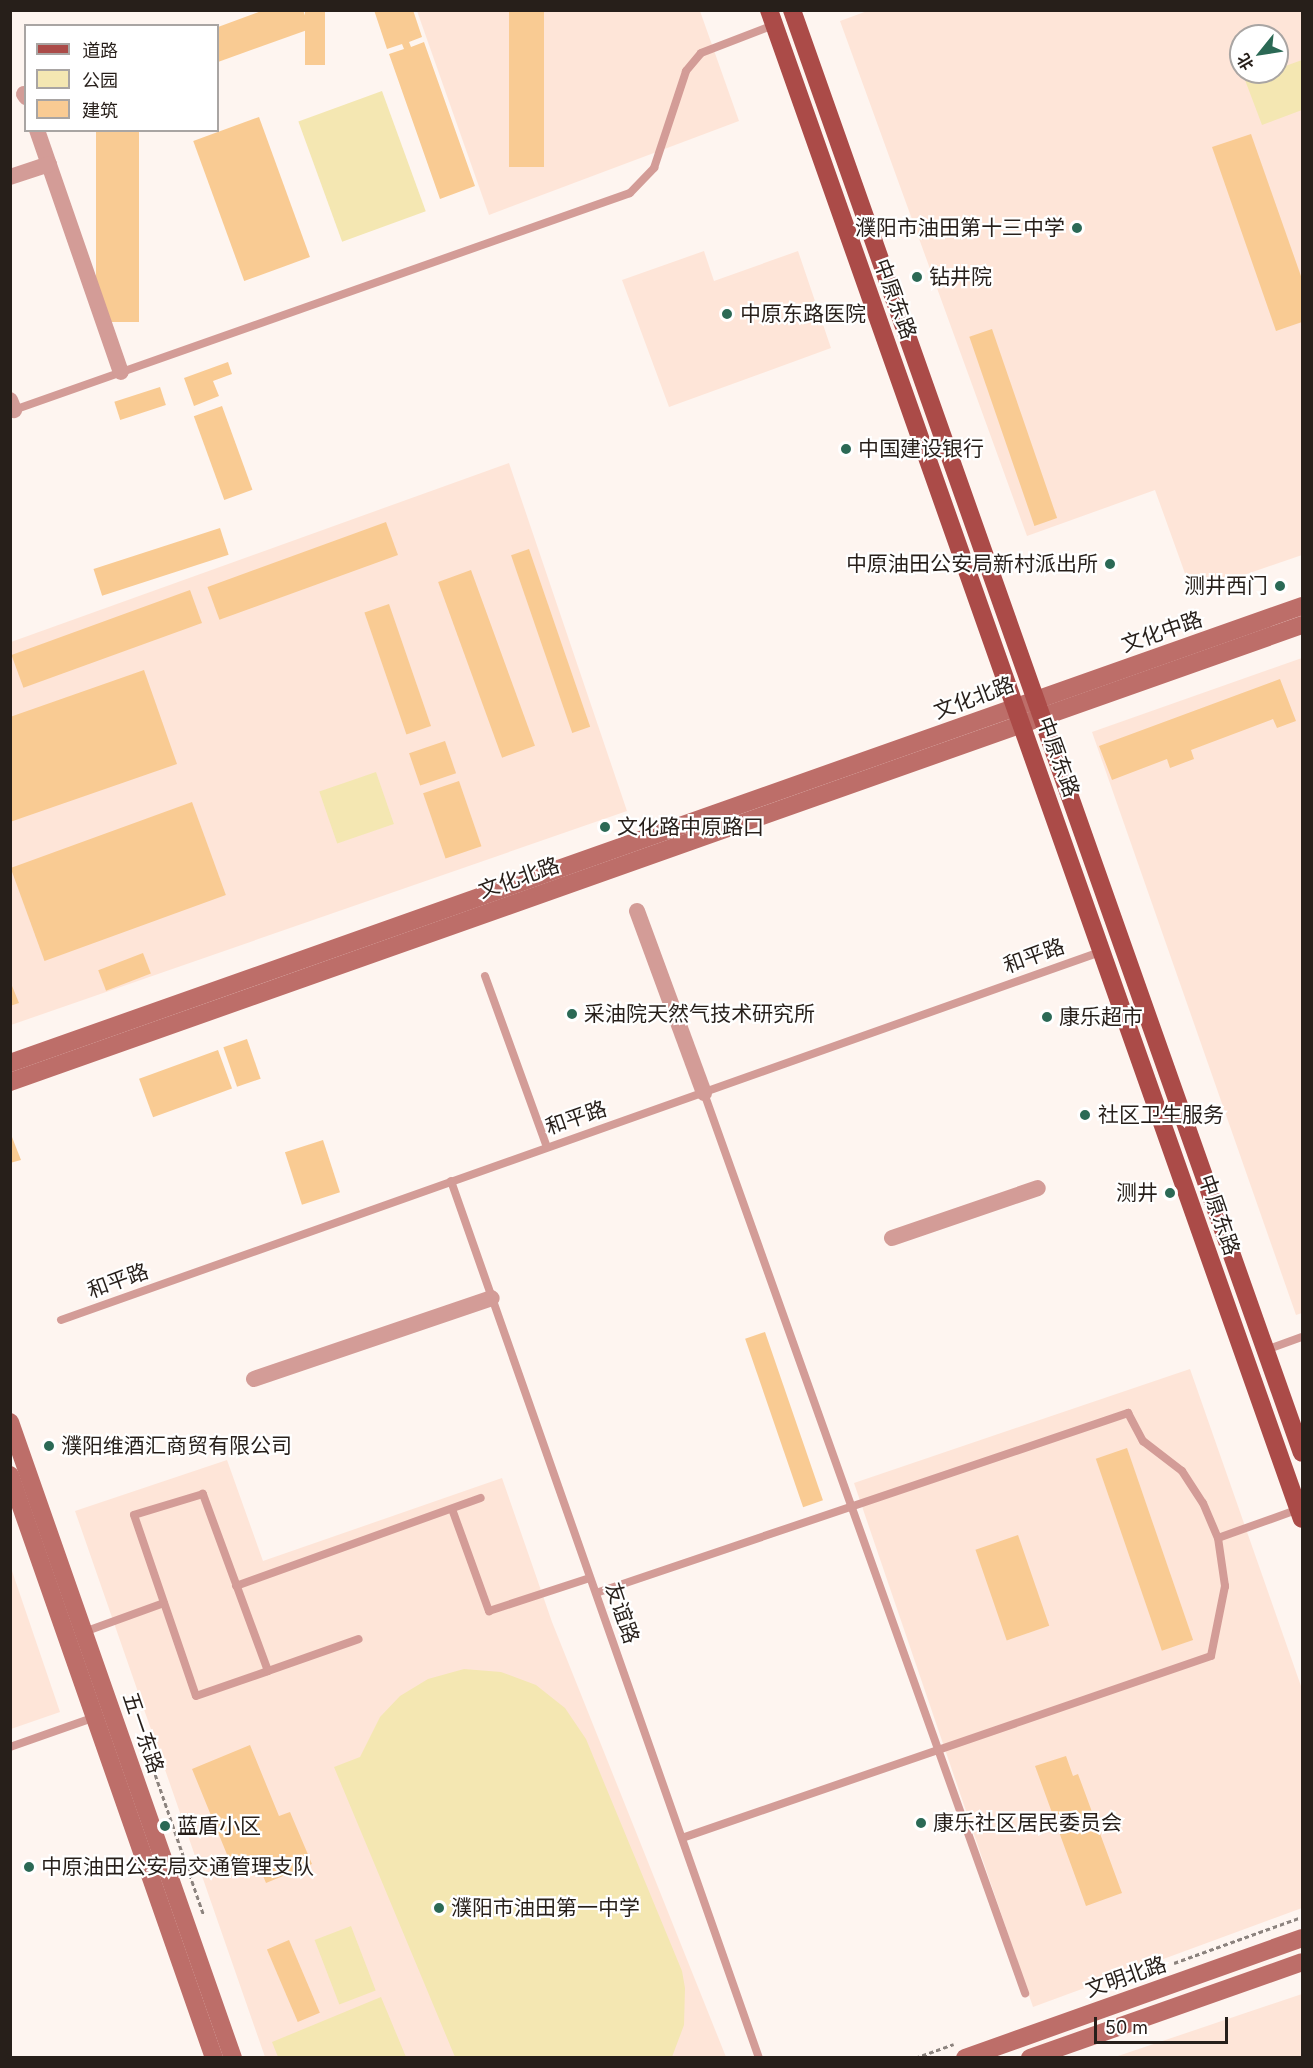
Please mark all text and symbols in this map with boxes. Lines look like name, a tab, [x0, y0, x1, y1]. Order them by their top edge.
legend	[24, 24, 219, 132]
north arrow	[1229, 24, 1289, 84]
text: 道路	[82, 40, 118, 61]
text: 北	[1232, 50, 1258, 74]
text: 公园	[82, 70, 118, 91]
text: 建筑	[82, 100, 118, 121]
place label: 濮阳市油田第十三中学	[855, 215, 1065, 241]
marker: 濮阳市油田第十三中学	[1070, 221, 1084, 235]
street label: 中原东路	[869, 255, 921, 343]
place label: 钻井院	[929, 264, 992, 290]
marker: 钻井院	[910, 270, 924, 284]
place label: 中原东路医院	[740, 301, 866, 327]
marker: 中原东路医院	[718, 305, 736, 323]
place label: 中国建设银行	[858, 436, 984, 462]
marker: 中国建设银行	[839, 442, 853, 456]
place label: 中原油田公安局新村派出所	[846, 551, 1098, 577]
marker: 中原油田公安局新村派出所	[1103, 557, 1117, 571]
place label: 测井西门	[1184, 573, 1268, 599]
marker: 测井西门	[1273, 579, 1287, 593]
street label: 文化中路	[1118, 606, 1206, 658]
street label: 文化北路	[930, 672, 1018, 724]
street label: 中原东路	[1032, 713, 1084, 801]
place label: 文化路中原路口	[617, 814, 764, 840]
marker: 文化路中原路口	[598, 820, 612, 834]
street label: 文化北路	[475, 852, 563, 904]
street label: 和平路	[1000, 933, 1068, 979]
place label: 采油院天然气技术研究所	[584, 1001, 815, 1027]
place label: 康乐超市	[1059, 1004, 1143, 1030]
marker: 采油院天然气技术研究所	[565, 1007, 579, 1021]
marker: 康乐超市	[1040, 1010, 1054, 1024]
street label: 和平路	[542, 1096, 610, 1140]
place label: 社区卫生服务	[1098, 1102, 1224, 1128]
marker: 社区卫生服务	[1076, 1106, 1094, 1124]
street label: 中原东路	[1193, 1171, 1245, 1259]
place label: 测井	[1116, 1180, 1158, 1206]
marker: 测井	[1163, 1186, 1177, 1200]
street label: 和平路	[84, 1258, 152, 1304]
place label: 濮阳维酒汇商贸有限公司	[61, 1433, 292, 1459]
marker: 濮阳维酒汇商贸有限公司	[42, 1439, 56, 1453]
street label: 友谊路	[600, 1579, 644, 1647]
street label: 五一东路	[117, 1689, 169, 1777]
place label: 康乐社区居民委员会	[933, 1810, 1122, 1836]
place label: 蓝盾小区	[177, 1813, 261, 1839]
marker: 康乐社区居民委员会	[914, 1816, 928, 1830]
marker: 蓝盾小区	[158, 1819, 172, 1833]
place label: 中原油田公安局交通管理支队	[41, 1854, 314, 1880]
marker: 中原油田公安局交通管理支队	[22, 1860, 36, 1874]
place label: 濮阳市油田第一中学	[451, 1895, 640, 1921]
marker: 濮阳市油田第一中学	[432, 1901, 446, 1915]
street label: 文明北路	[1082, 1951, 1170, 2003]
scale bar	[1097, 2005, 1230, 2043]
text: 50 m	[1105, 2017, 1148, 2038]

